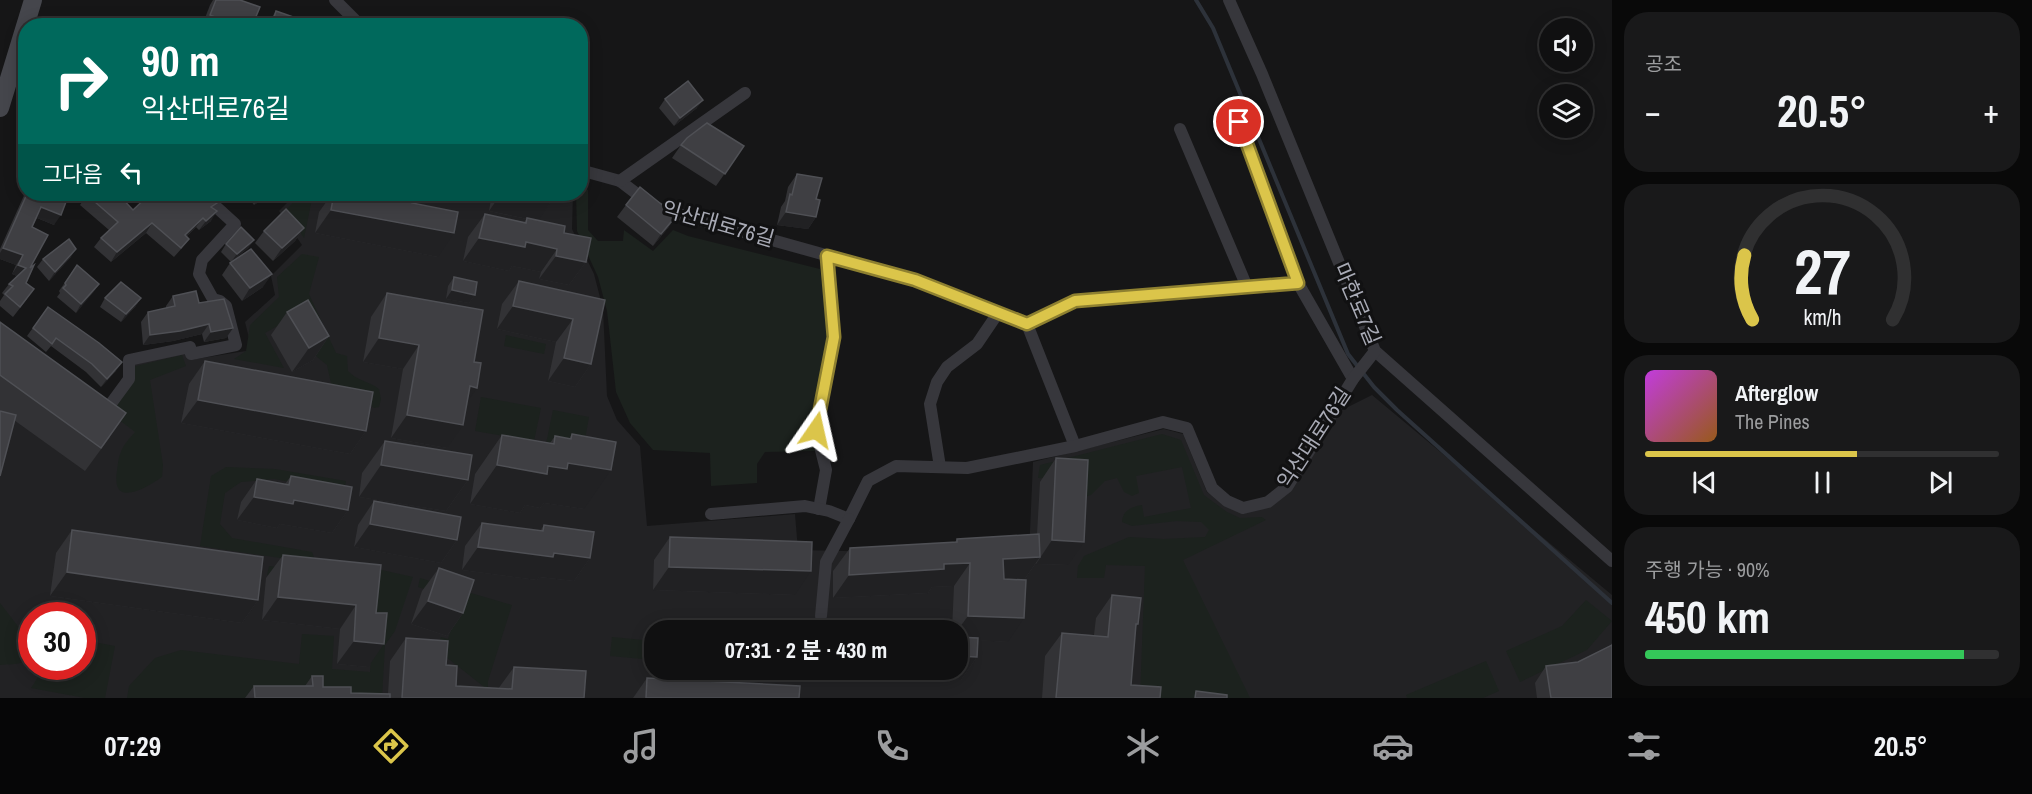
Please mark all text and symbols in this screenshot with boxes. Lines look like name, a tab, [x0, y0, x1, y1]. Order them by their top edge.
map controls	[1539, 18, 1593, 138]
button: sound	[1539, 18, 1593, 72]
text: 90 m	[141, 33, 220, 89]
icon: right	[42, 42, 120, 120]
text: 공조	[1645, 50, 1682, 77]
text: 20.5°	[1777, 80, 1867, 141]
button: layers	[1539, 84, 1593, 138]
text: −	[1645, 89, 1661, 133]
text: +	[1983, 89, 1999, 133]
text: 익산대로76길	[141, 90, 290, 126]
pin	[1213, 96, 1264, 147]
icon: arrive	[1222, 105, 1255, 138]
icon: left	[115, 156, 148, 189]
text: 그다음	[42, 159, 103, 189]
street label: 익산대로76길	[659, 194, 778, 253]
text: 27	[1794, 229, 1850, 313]
street label: 마한로7길	[1327, 258, 1388, 349]
text: km/h	[1803, 304, 1841, 333]
text: Afterglow	[1735, 378, 1818, 408]
street label: 익산대로76길	[1270, 381, 1357, 494]
position arrow	[784, 398, 848, 462]
text: The Pines	[1735, 408, 1810, 435]
icon: previous	[1688, 466, 1721, 499]
icon: pause	[1806, 466, 1839, 499]
icon: next	[1924, 466, 1957, 499]
text: 주행 가능 · 90%	[1645, 556, 1770, 583]
text: 450 km	[1645, 586, 1770, 647]
speed limit sign: 30	[18, 602, 96, 680]
text: 07:31 · 2 분 · 430 m	[725, 635, 887, 665]
icon: directions	[370, 725, 412, 767]
icon: music	[620, 725, 662, 767]
icon: phone	[871, 725, 913, 767]
icon: climate	[1122, 725, 1164, 767]
icon: car	[1372, 725, 1414, 767]
icon: filters	[1623, 725, 1665, 767]
text: 07:29	[104, 728, 161, 764]
text: 20.5°	[1874, 728, 1928, 764]

